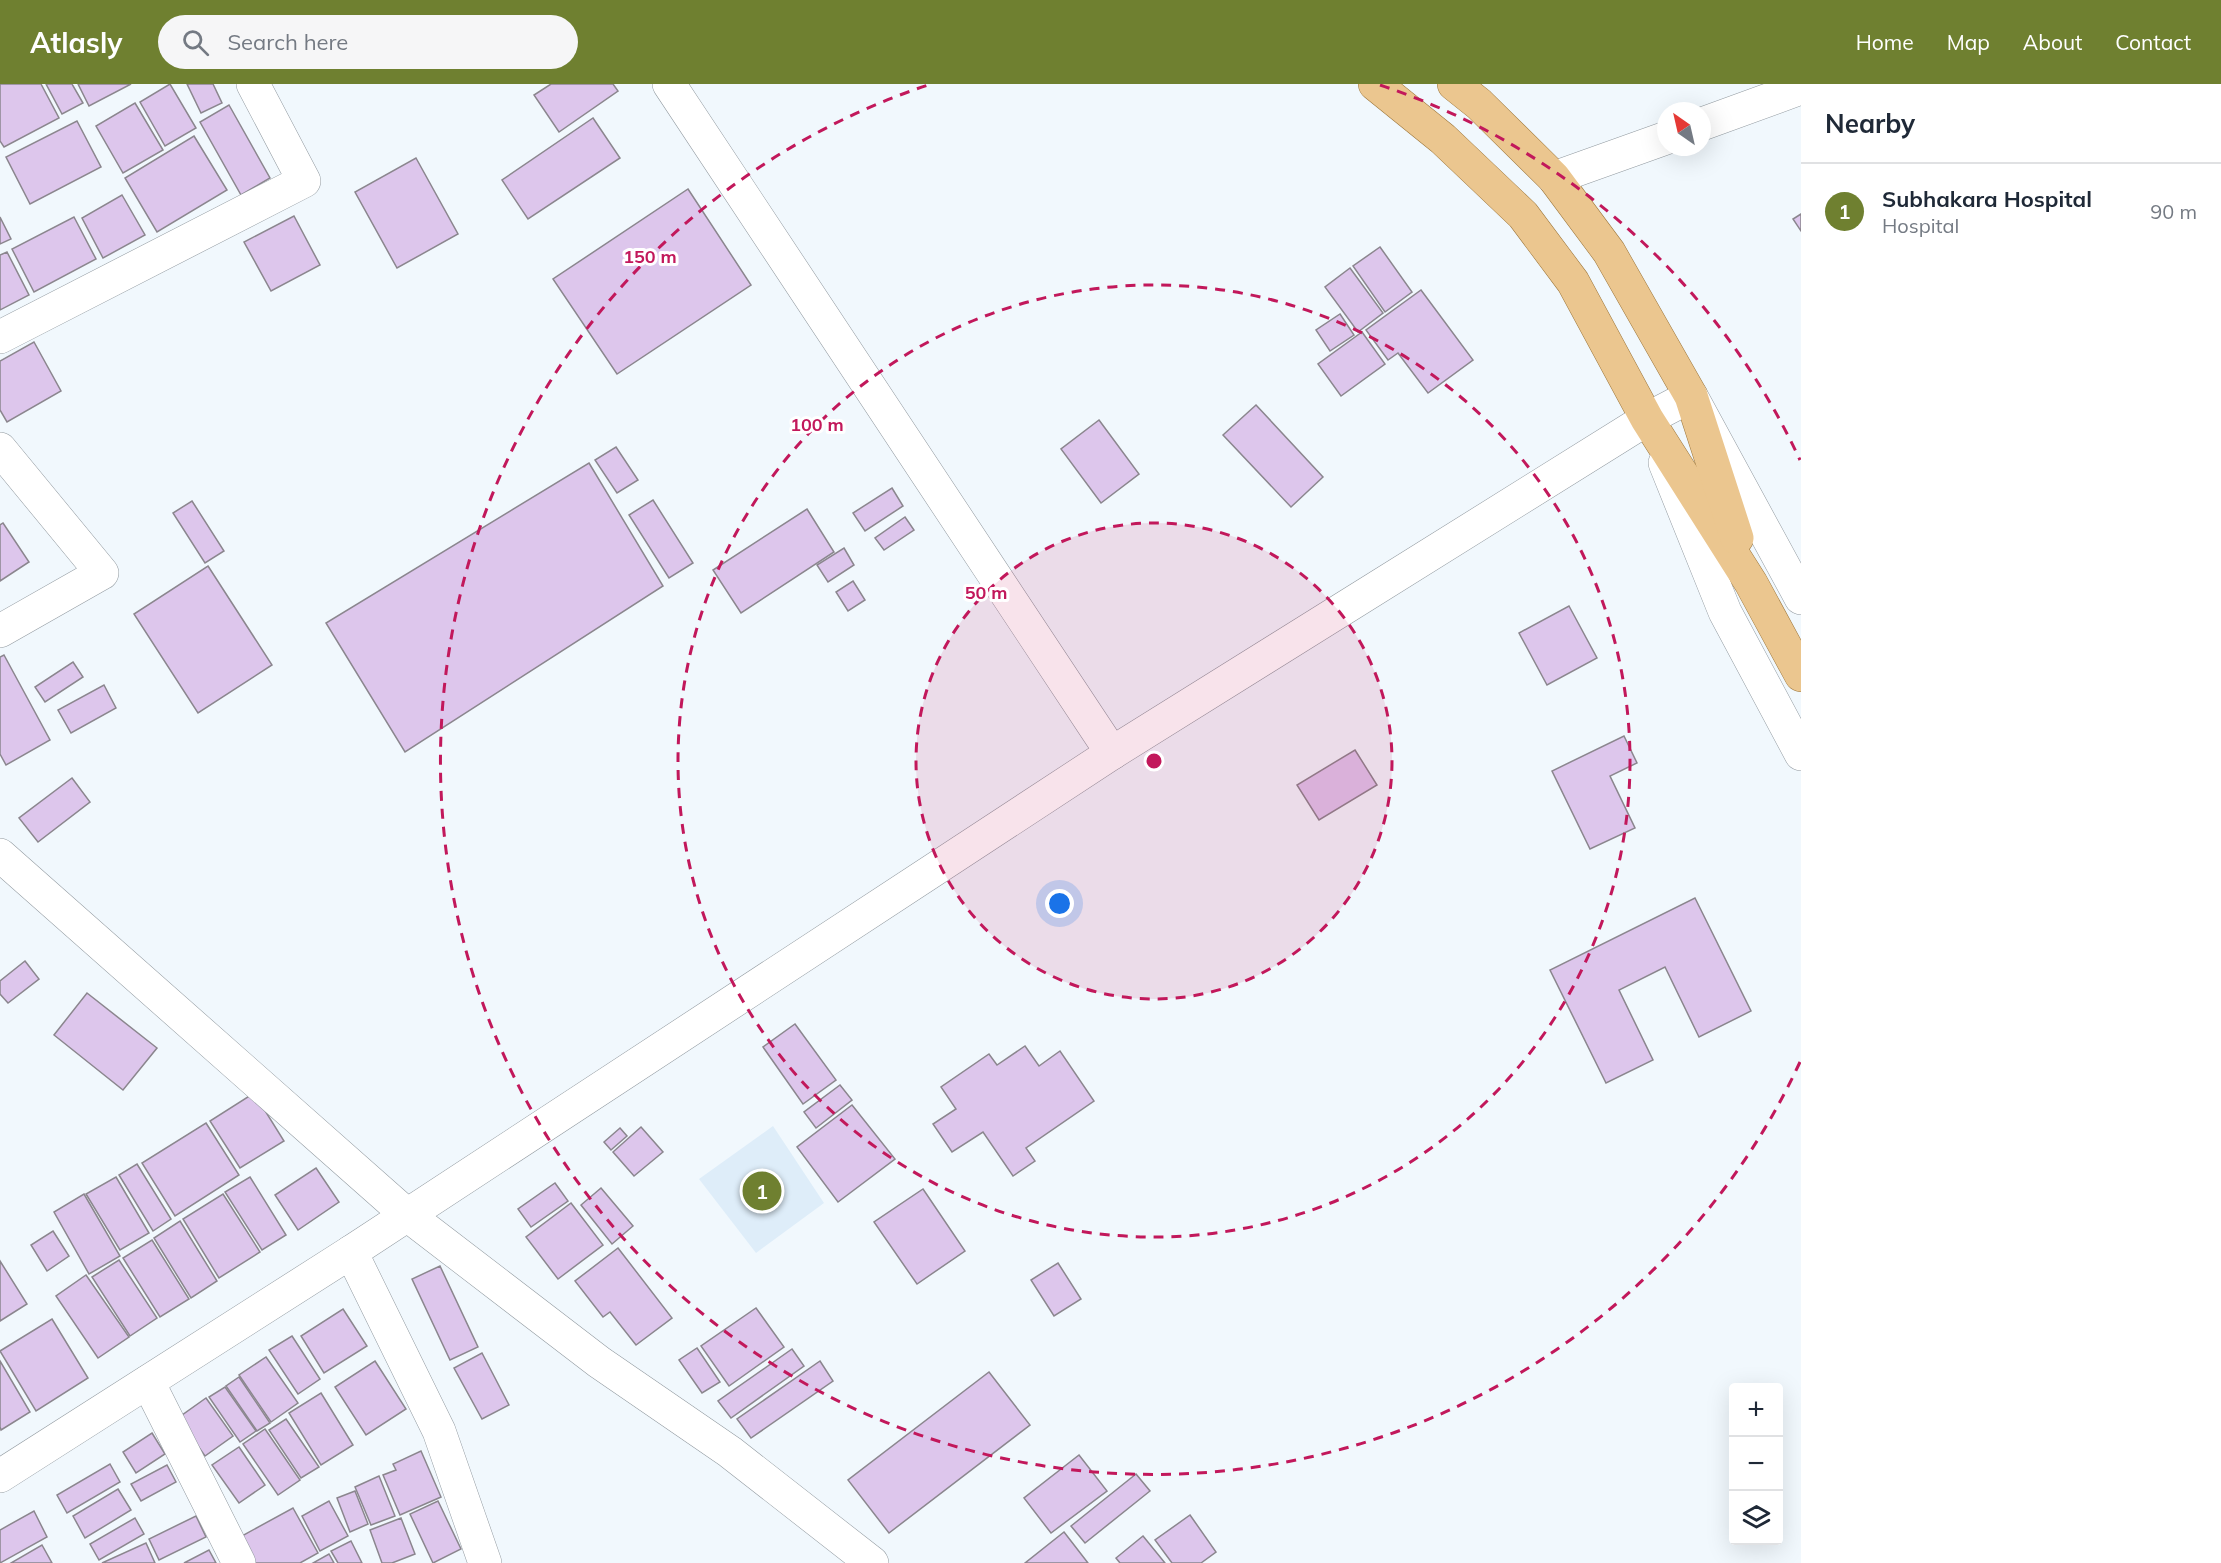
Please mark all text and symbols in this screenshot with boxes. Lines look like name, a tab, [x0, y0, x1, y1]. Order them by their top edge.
search box	[158, 15, 578, 69]
text: Atlasly	[30, 25, 122, 60]
icon: search	[179, 26, 212, 59]
text: Search here	[227, 28, 348, 56]
text: Home	[1856, 29, 1914, 55]
text: Map	[1947, 29, 1990, 55]
text: About	[2023, 29, 2082, 55]
text: Contact	[2115, 29, 2191, 55]
north arrow	[1657, 102, 1711, 156]
text: Nearby	[1825, 107, 1915, 140]
text: Subhakara Hospital	[1882, 185, 2092, 213]
text: 1	[1839, 199, 1851, 224]
text: 90 m	[2150, 199, 2197, 224]
text: Hospital	[1882, 213, 1959, 238]
text: 150 m	[623, 245, 677, 268]
text: 100 m	[790, 413, 844, 436]
text: 50 m	[965, 581, 1007, 604]
centre of rings	[1144, 751, 1164, 771]
your location	[1045, 889, 1074, 918]
pin: 1	[742, 1168, 782, 1214]
map controls	[1729, 1383, 1783, 1545]
button: +	[1729, 1383, 1783, 1437]
button: −	[1729, 1437, 1783, 1491]
button: layers	[1729, 1491, 1783, 1545]

